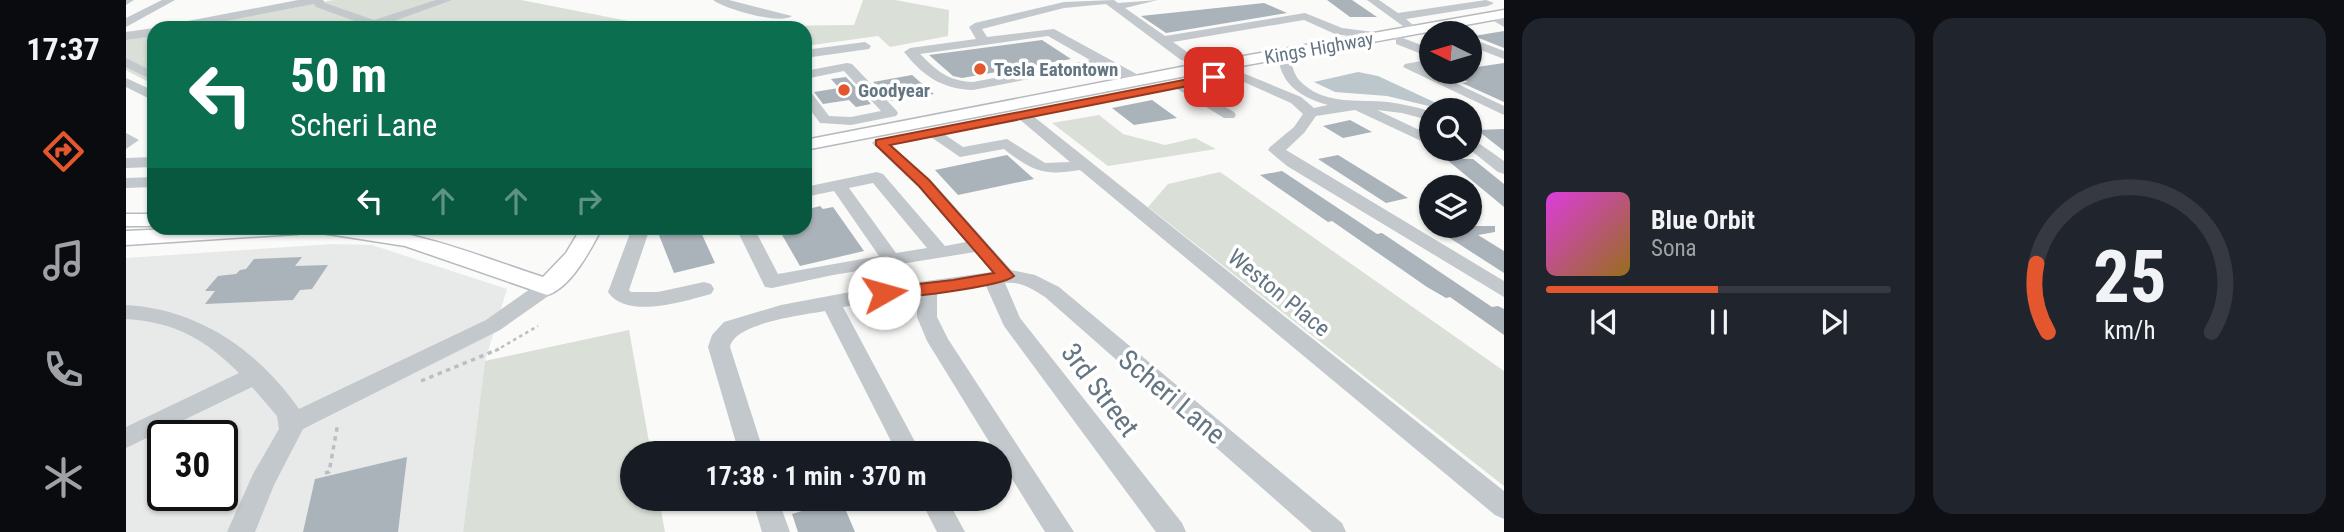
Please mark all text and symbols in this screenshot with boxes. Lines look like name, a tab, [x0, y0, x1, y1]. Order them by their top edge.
north arrow	[1419, 21, 1482, 84]
map controls	[1419, 21, 1482, 238]
street label: Kings Highway	[1263, 27, 1375, 69]
text: 17:37	[26, 30, 100, 68]
text: 50 m	[290, 47, 387, 104]
pin	[1184, 47, 1244, 107]
icon: left	[175, 49, 266, 140]
place label: Tesla Eatontown	[994, 58, 1118, 81]
icon: arrive	[1195, 58, 1233, 96]
marker: Tesla Eatontown	[972, 61, 988, 77]
place label: Goodyear	[858, 79, 930, 102]
marker: Goodyear	[836, 82, 852, 98]
button: search	[1419, 98, 1482, 161]
text: Scheri Lane	[290, 106, 437, 144]
icon: directions	[39, 127, 88, 176]
button: layers	[1419, 175, 1482, 238]
icon: left	[351, 182, 389, 220]
icon: ahead	[424, 182, 462, 220]
icon: ahead	[497, 182, 535, 220]
icon: right	[570, 182, 608, 220]
text: Blue Orbit	[1651, 205, 1755, 235]
text: 25	[2093, 234, 2166, 320]
text: Sona	[1651, 235, 1697, 262]
icon: music	[39, 236, 88, 285]
street label: Weston Place	[1223, 244, 1335, 342]
position arrow	[847, 256, 921, 330]
icon: previous	[1585, 303, 1623, 341]
icon: pause	[1700, 303, 1738, 341]
icon: next	[1815, 303, 1853, 341]
text: km/h	[2104, 316, 2155, 345]
street label: 3rd Street	[1054, 337, 1146, 443]
street label: Scheri Lane	[1112, 343, 1232, 451]
icon: phone	[39, 345, 88, 394]
speed limit sign: 30	[147, 420, 238, 511]
icon: climate	[39, 453, 88, 502]
text: 17:38 · 1 min · 370 m	[706, 461, 926, 491]

